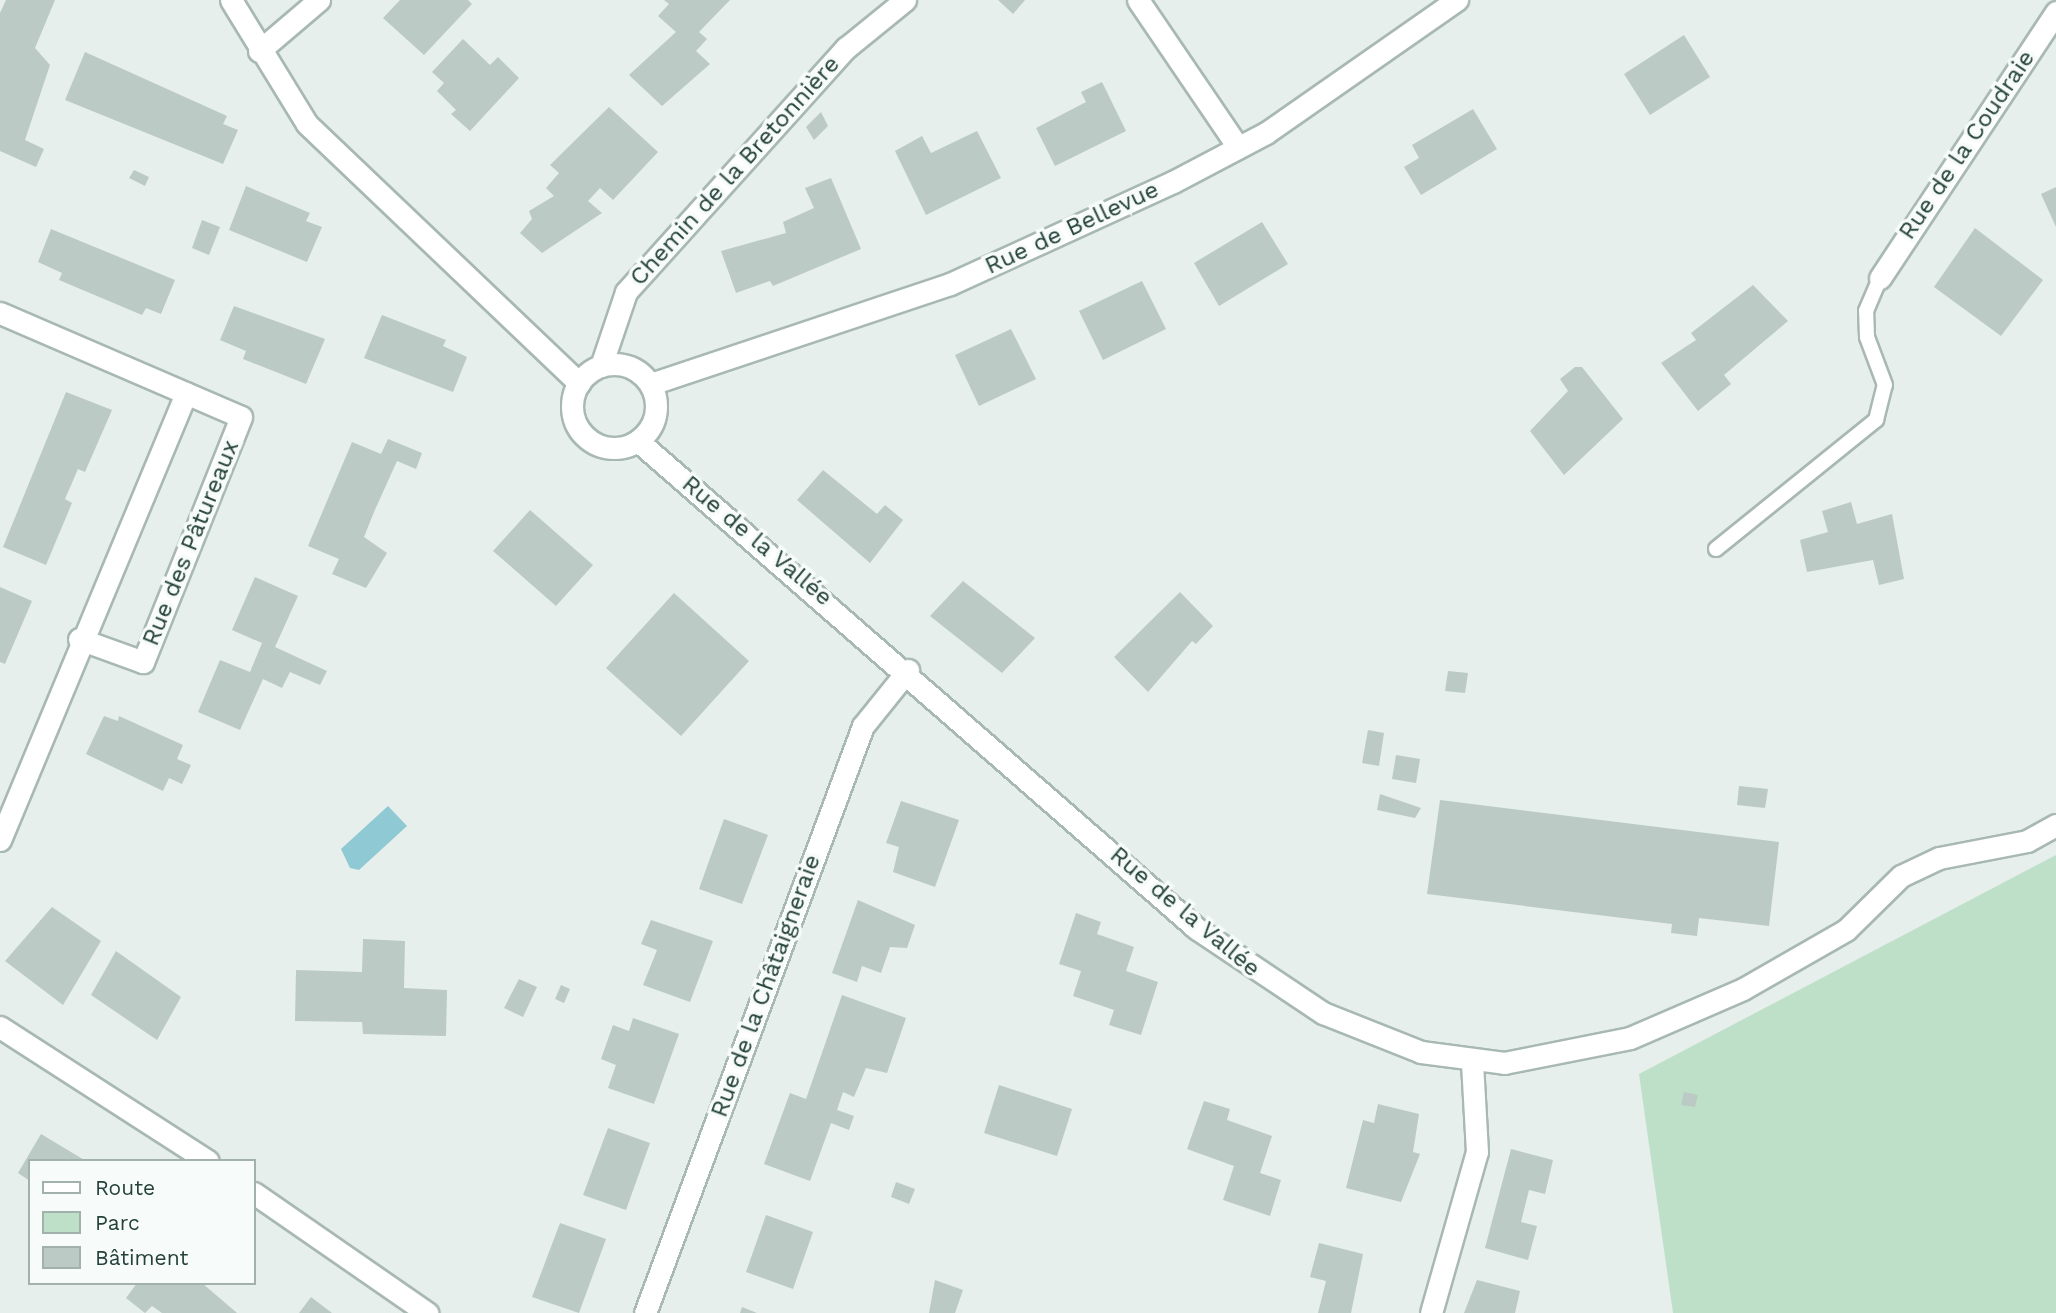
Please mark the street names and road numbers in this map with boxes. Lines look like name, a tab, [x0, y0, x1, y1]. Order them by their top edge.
street label: Rue de la Coudraie	[1893, 45, 2041, 245]
street label: Chemin de la Bretonnière	[624, 50, 846, 292]
street label: Rue de Bellevue	[981, 175, 1163, 281]
street label: Rue des Pâtureaux	[137, 436, 245, 650]
street label: Rue de la Vallée	[675, 469, 839, 613]
street label: Rue de la Vallée	[1103, 840, 1267, 984]
street label: Rue de la Châtaigneraie	[705, 850, 827, 1122]

